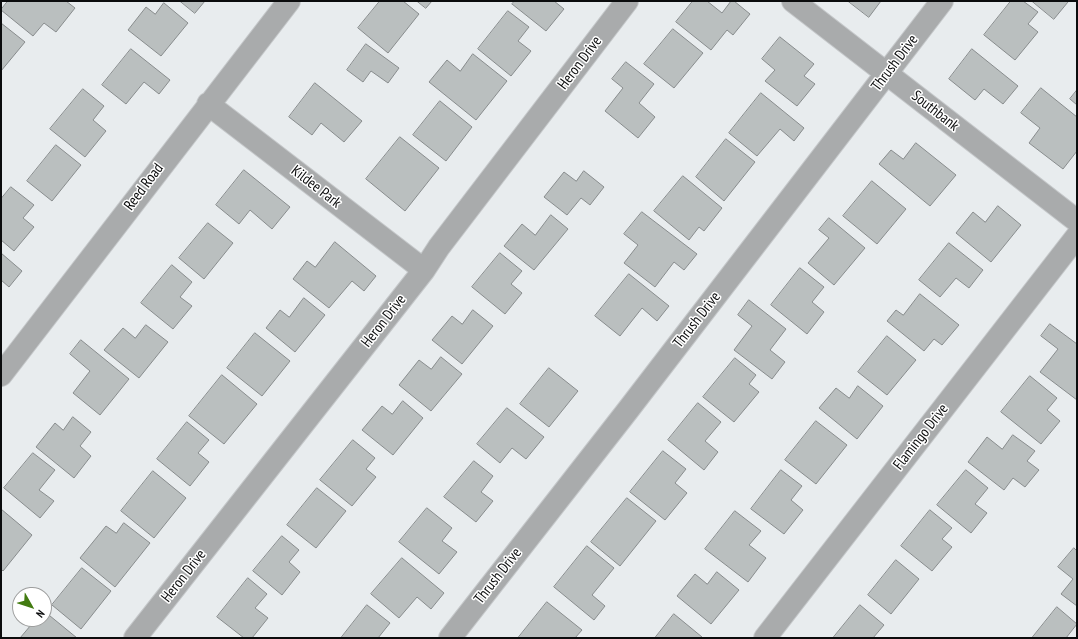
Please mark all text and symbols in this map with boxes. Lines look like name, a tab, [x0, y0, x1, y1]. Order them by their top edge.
street label: Thrush Drive	[868, 31, 922, 95]
street label: Heron Drive	[554, 33, 606, 93]
street label: Southbank	[908, 87, 962, 135]
street label: Reed Road	[121, 160, 167, 214]
street label: Kildee Park	[287, 162, 345, 212]
street label: Thrush Drive	[670, 288, 724, 352]
street label: Heron Drive	[358, 291, 410, 351]
street label: Flamingo Drive	[890, 400, 952, 474]
street label: Thrush Drive	[471, 544, 525, 608]
street label: Heron Drive	[158, 546, 210, 606]
north arrow	[12, 587, 52, 627]
text: N	[33, 607, 48, 621]

